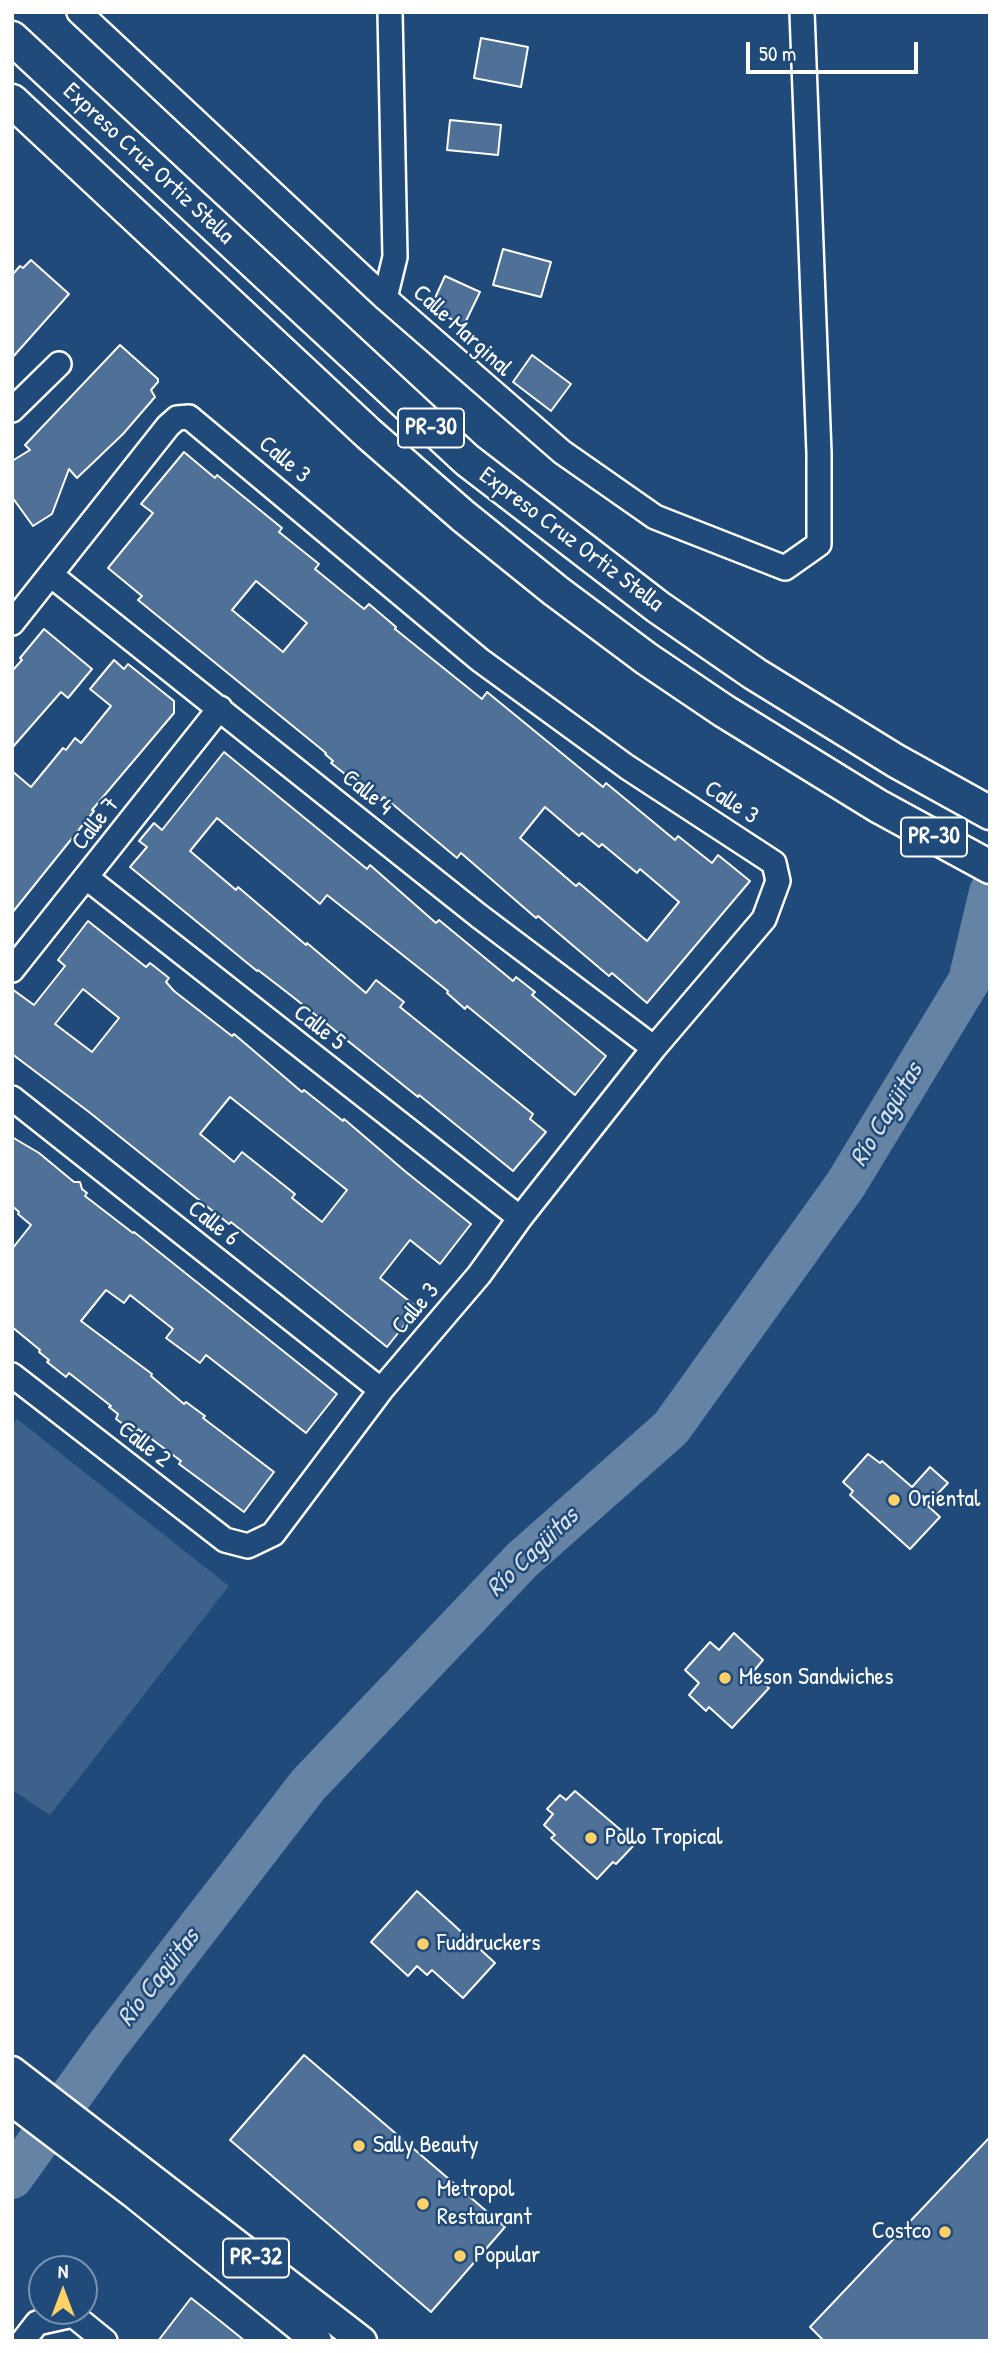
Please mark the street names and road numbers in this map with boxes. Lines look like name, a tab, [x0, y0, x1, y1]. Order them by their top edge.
street label: Expreso Cruz Ortiz Stella	[57, 77, 239, 251]
street label: Calle Marginal	[406, 279, 518, 383]
road number: PR-30	[398, 408, 464, 448]
street label: Calle 3	[252, 430, 316, 490]
street label: Expreso Cruz Ortiz Stella	[473, 461, 669, 619]
street label: Calle 4	[336, 764, 398, 822]
street label: Calle 3	[699, 775, 763, 831]
street label: Calle 7	[66, 792, 126, 856]
road number: PR-30	[901, 818, 967, 856]
street label: Calle 5	[287, 999, 351, 1057]
street label: Calle 6	[181, 1195, 245, 1253]
street label: Calle 3	[386, 1277, 446, 1341]
street label: Calle 2	[112, 1415, 176, 1475]
road number: PR-32	[223, 2238, 289, 2278]

